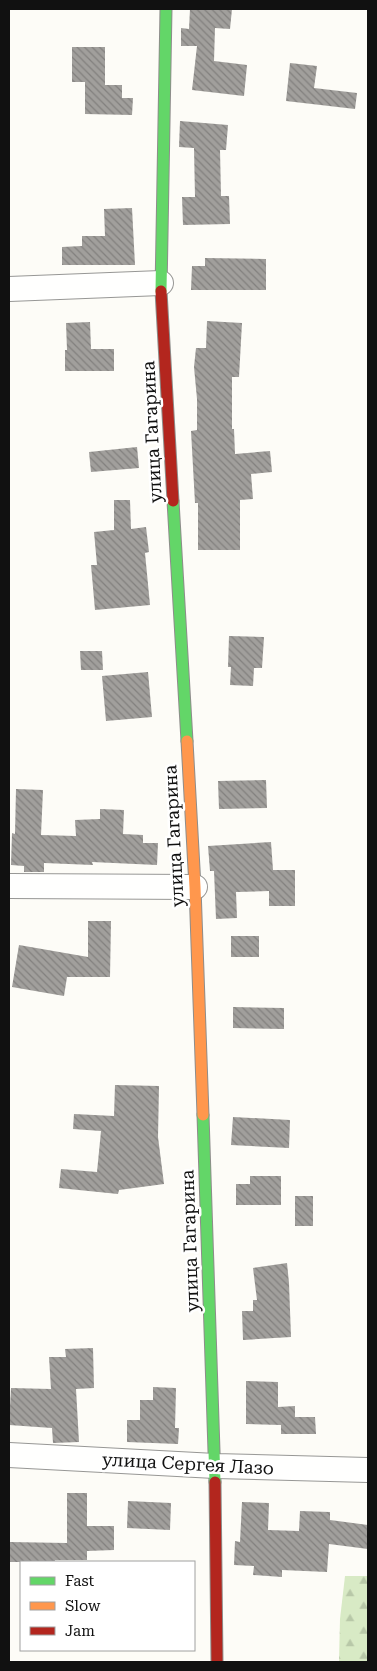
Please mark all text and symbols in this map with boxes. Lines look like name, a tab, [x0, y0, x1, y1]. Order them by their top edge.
street label: улица Гагарина	[137, 360, 166, 504]
street label: улица Гагарина	[159, 764, 188, 908]
street label: улица Гагарина	[177, 1169, 202, 1313]
street label: улица Сергея Лазо	[102, 1449, 275, 1478]
legend	[20, 1561, 195, 1651]
text: Fast	[65, 1572, 95, 1590]
text: Slow	[65, 1597, 101, 1615]
text: Jam	[65, 1622, 95, 1640]

